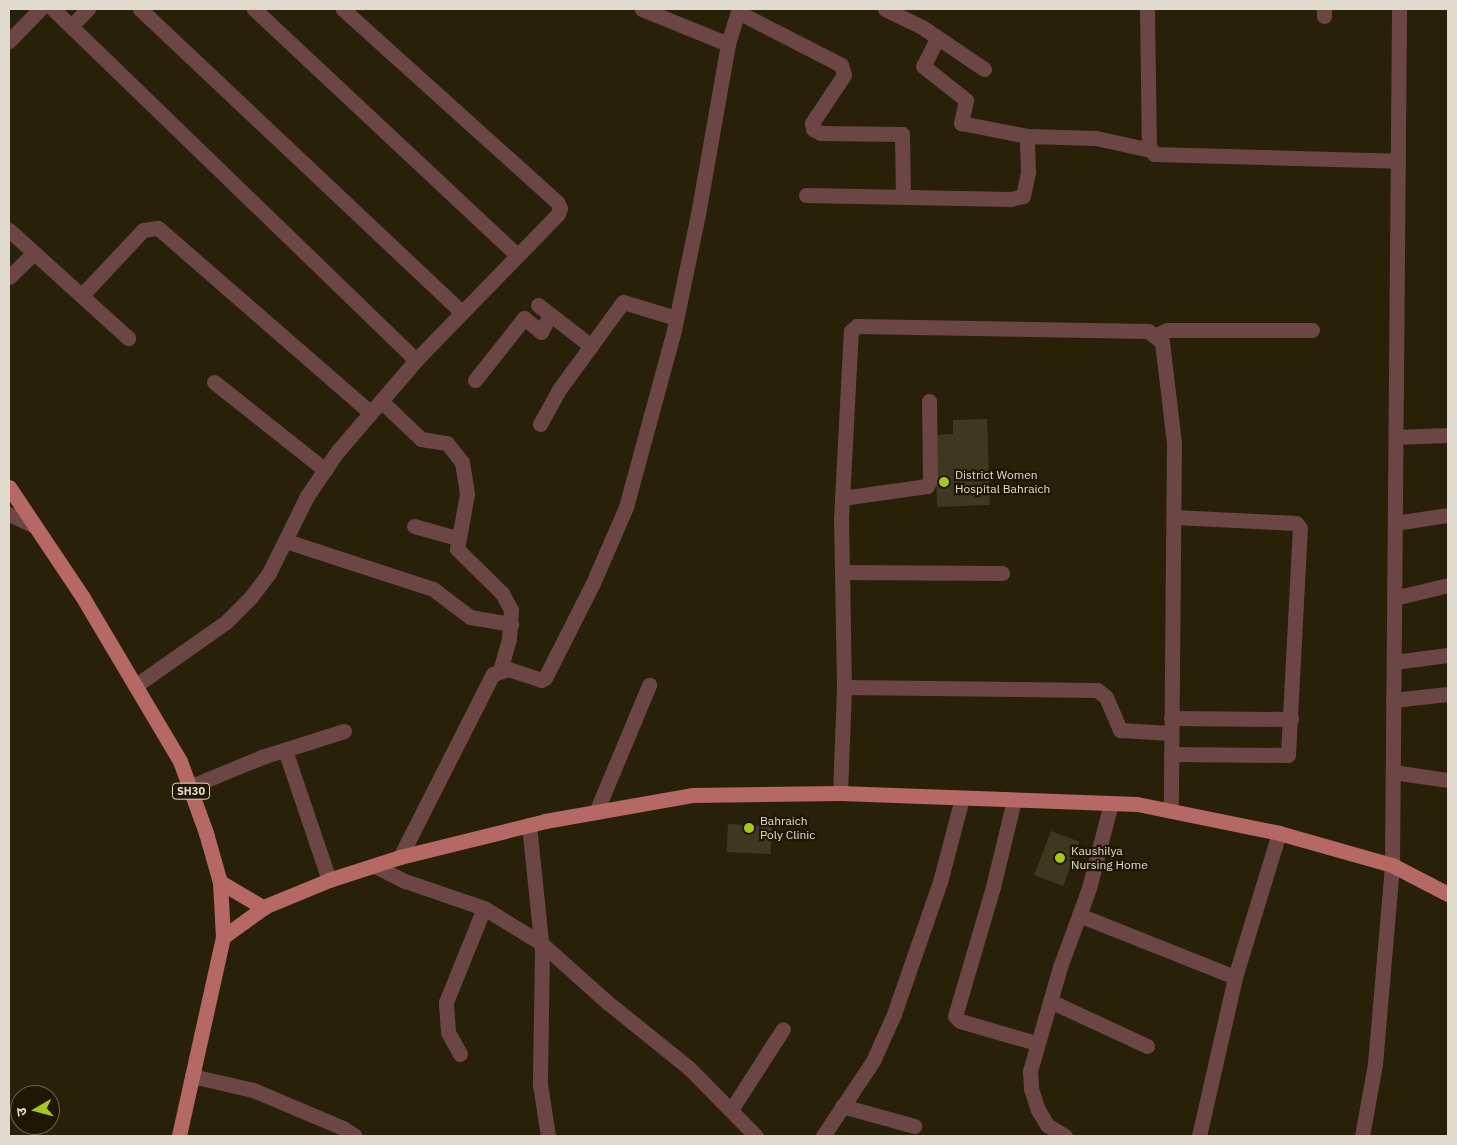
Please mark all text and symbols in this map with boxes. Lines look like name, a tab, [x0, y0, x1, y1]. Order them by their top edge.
place label: District Women Hospital Bahraich	[955, 468, 1050, 496]
marker: District Women Hospital Bahraich	[937, 475, 951, 489]
road number: SH30	[171, 782, 211, 799]
place label: Bahraich Poly Clinic	[760, 814, 815, 842]
marker: Bahraich Poly Clinic	[742, 821, 756, 835]
place label: Kaushilya Nursing Home	[1071, 844, 1148, 872]
marker: Kaushilya Nursing Home	[1053, 851, 1067, 865]
north arrow	[10, 1085, 60, 1135]
text: उ	[12, 1107, 31, 1117]

